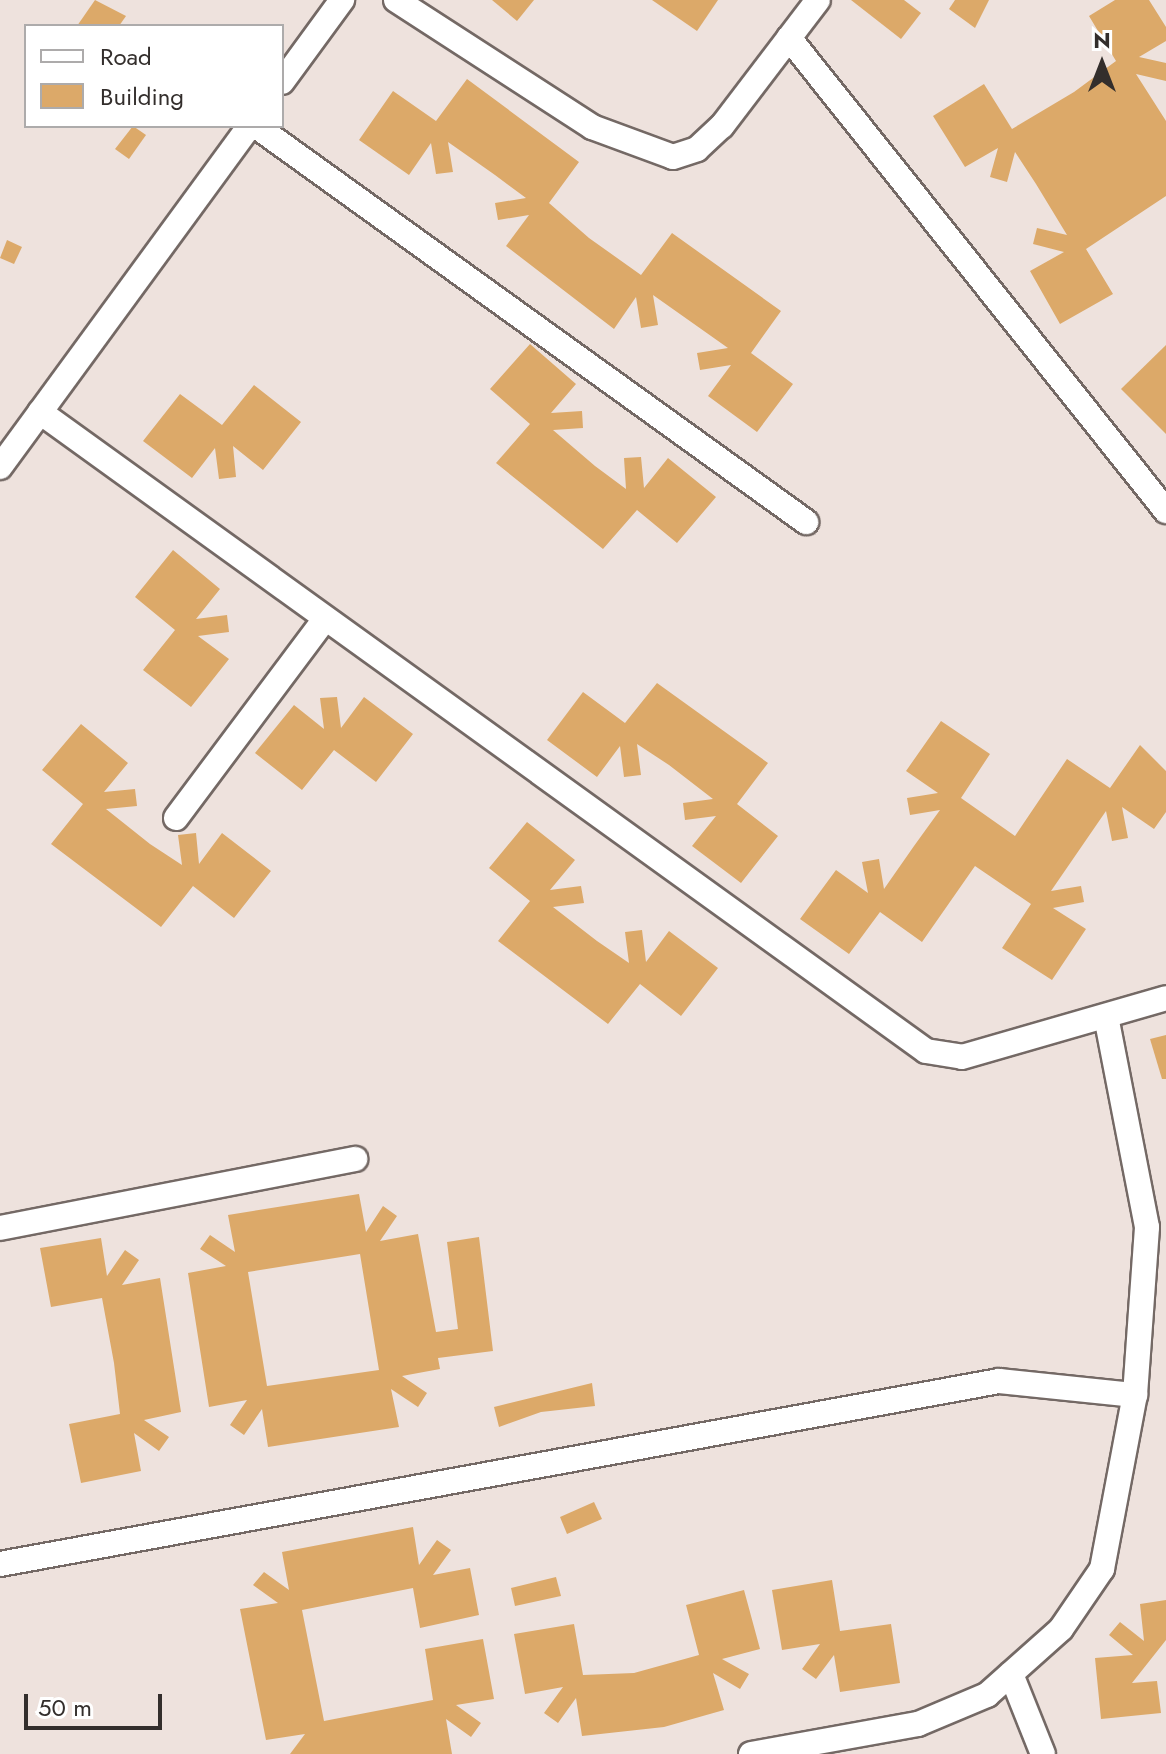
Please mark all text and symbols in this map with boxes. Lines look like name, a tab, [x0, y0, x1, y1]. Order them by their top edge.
legend	[24, 24, 284, 128]
north arrow	[1062, 24, 1142, 104]
text: N	[1093, 24, 1111, 56]
text: Road	[100, 39, 152, 74]
text: Building	[100, 79, 184, 114]
scale bar	[28, 1678, 166, 1728]
text: 50 m	[38, 1690, 92, 1725]

